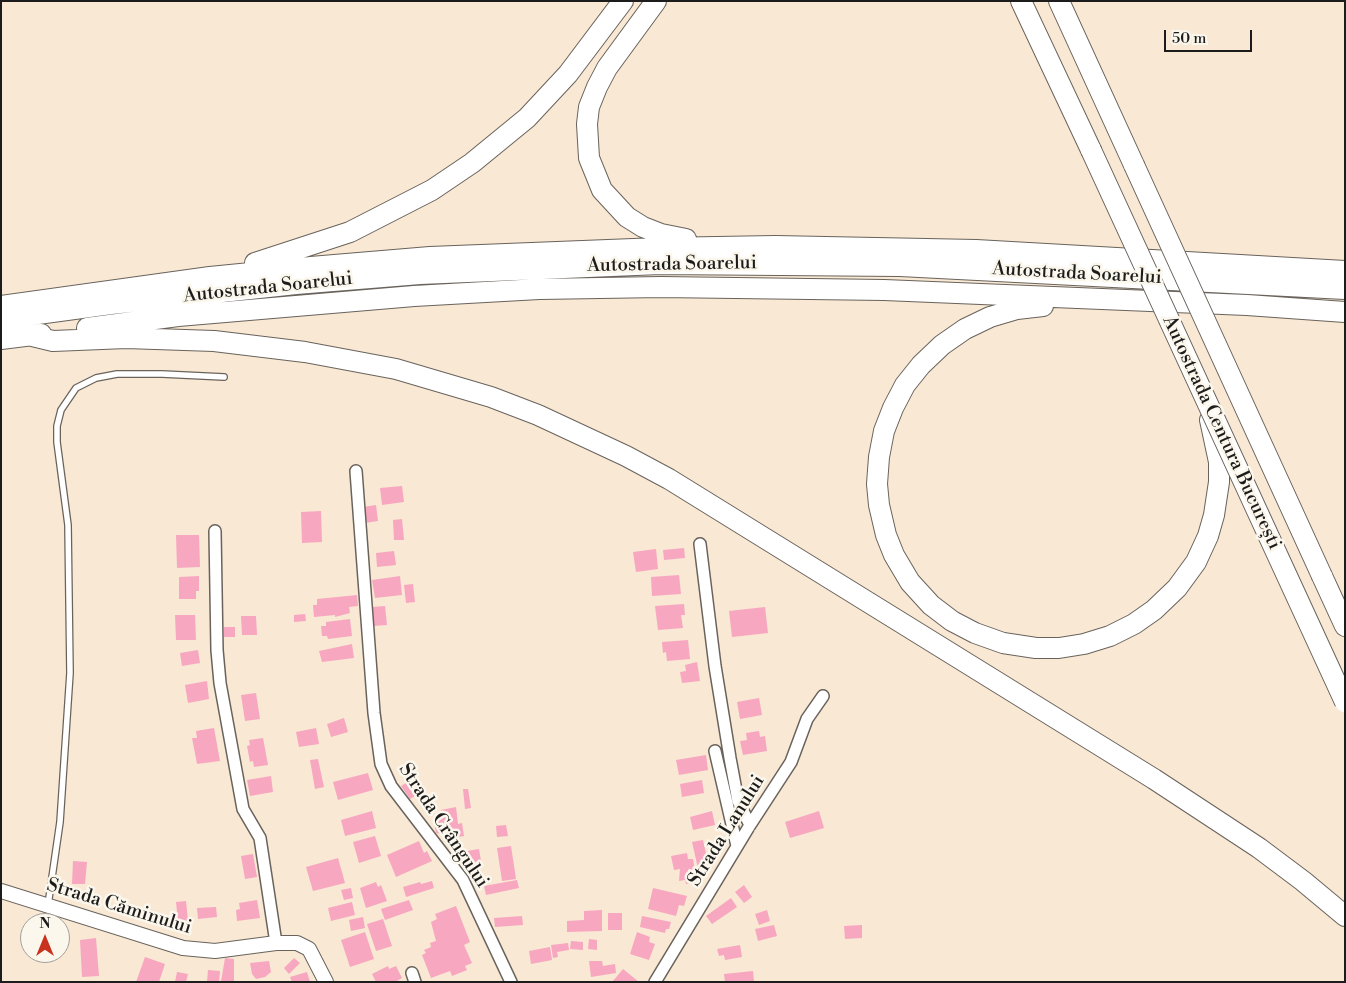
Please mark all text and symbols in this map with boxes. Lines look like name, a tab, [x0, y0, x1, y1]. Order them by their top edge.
scale bar	[1166, 20, 1254, 52]
text: 50 m	[1172, 29, 1206, 48]
street label: Autostrada Soarelui	[587, 252, 757, 278]
street label: Autostrada Soarelui	[992, 258, 1162, 290]
street label: Autostrada Soarelui	[182, 268, 354, 308]
street label: Autostrada Centura București	[1157, 313, 1285, 553]
street label: Strada Crângului	[393, 759, 493, 893]
street label: Strada Lanului	[684, 771, 770, 891]
street label: Strada Căminului	[44, 874, 194, 940]
north arrow	[20, 913, 70, 963]
text: N	[39, 915, 51, 933]

